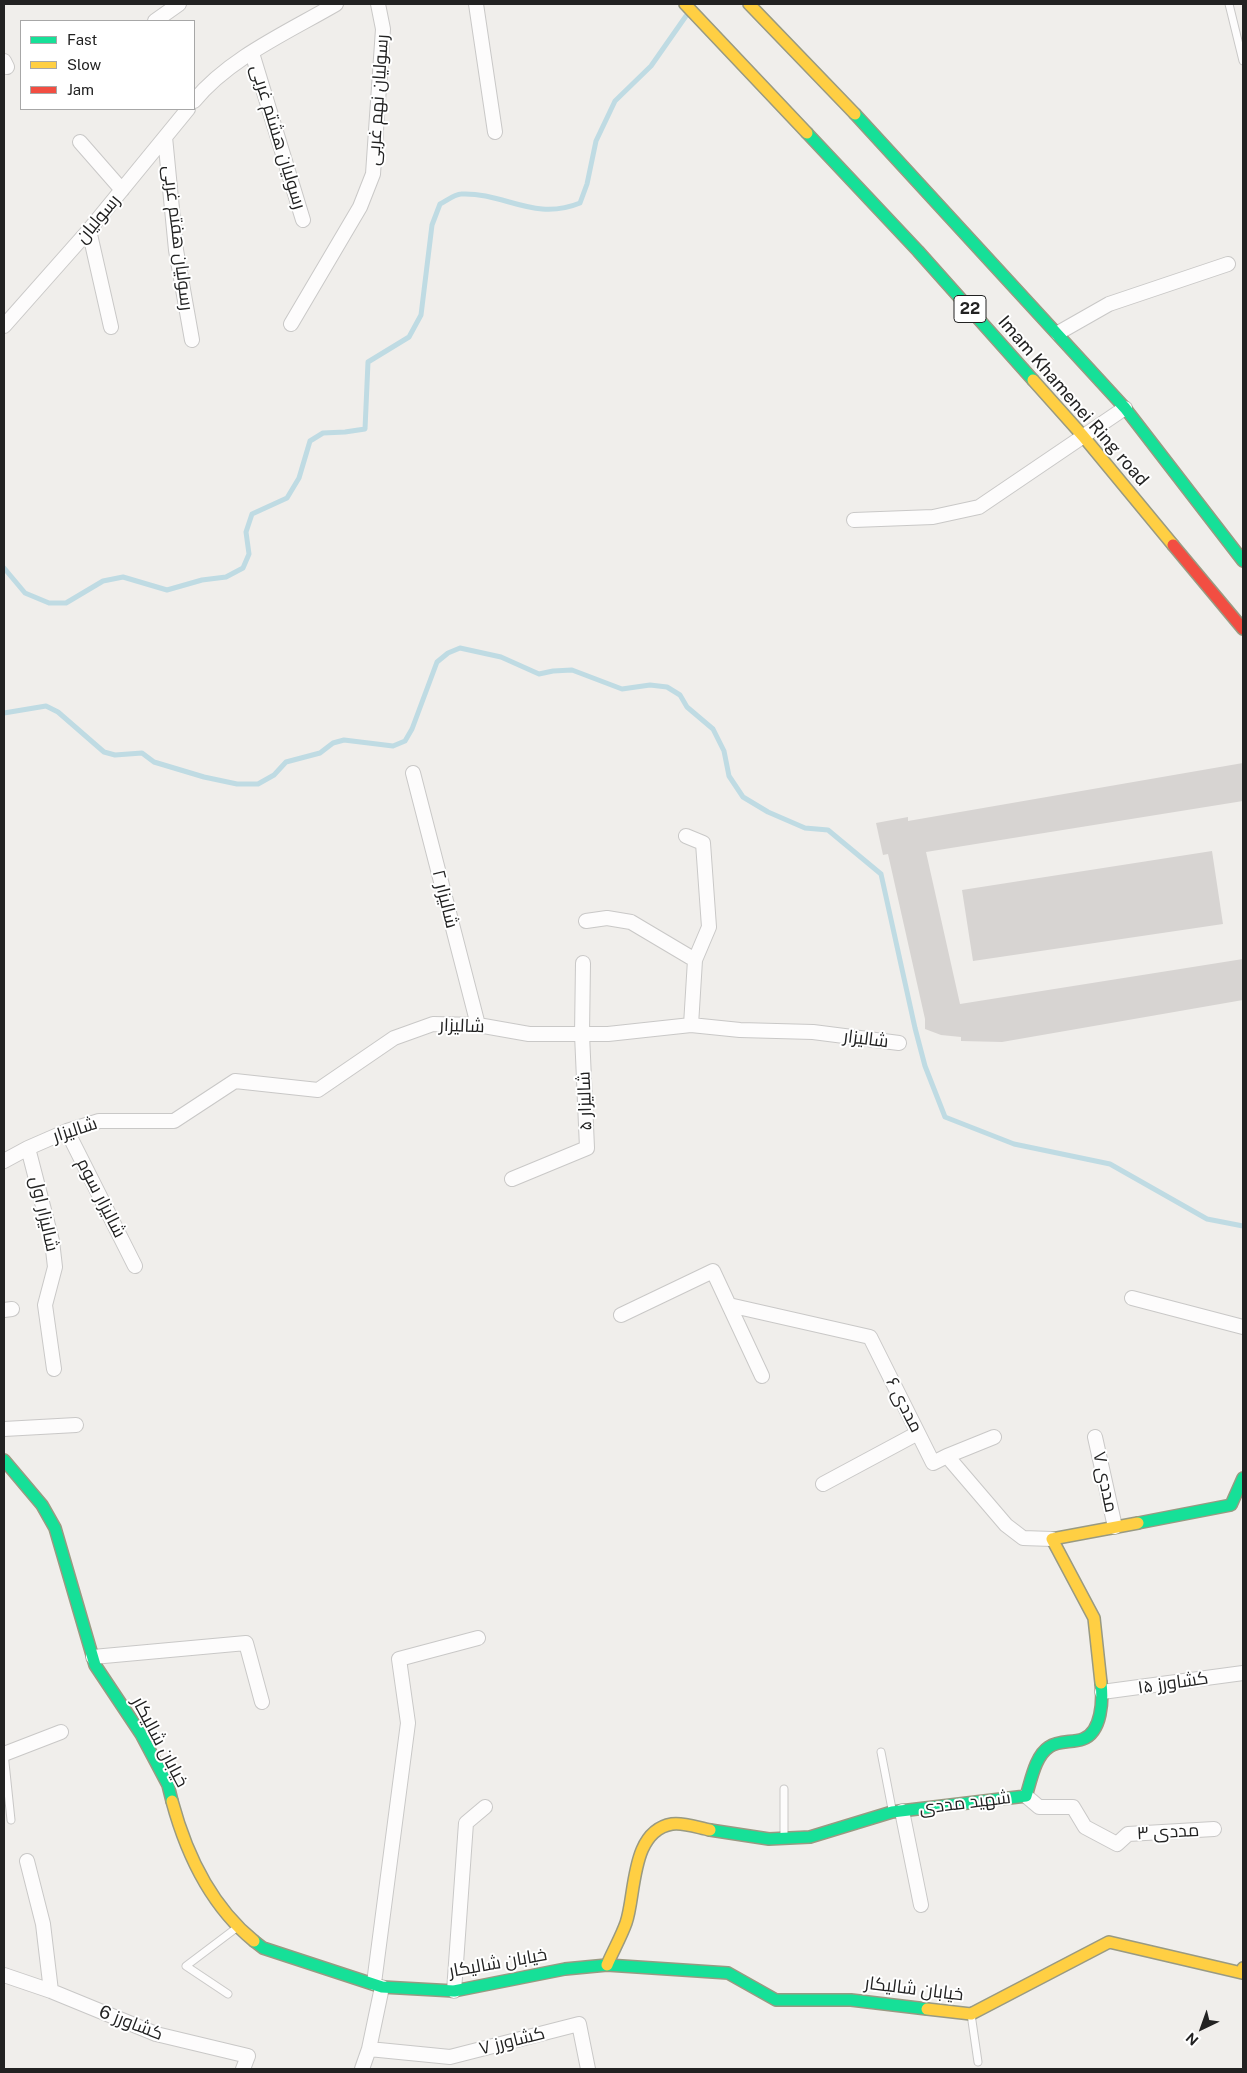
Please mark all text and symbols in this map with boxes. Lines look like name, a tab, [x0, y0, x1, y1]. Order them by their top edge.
legend	[20, 20, 195, 110]
text: Fast	[67, 31, 97, 48]
street label: رسولیان نهم غربی	[363, 34, 393, 166]
text: Slow	[67, 56, 101, 73]
street label: رسولیان هشتم غربی	[246, 62, 310, 212]
text: Jam	[67, 81, 94, 98]
street label: رسولیان هفتم غربی	[158, 164, 198, 312]
street label: رسولیان	[71, 190, 125, 248]
road number: 22	[954, 296, 986, 322]
street label: Imam Khamenei Ring road	[993, 311, 1153, 491]
street label: شالیزار ۲	[427, 868, 463, 930]
street label: شالیزار	[439, 1014, 485, 1038]
street label: شالیزار	[842, 1026, 890, 1052]
street label: شالیزار ۵	[573, 1071, 597, 1131]
street label: شالیزار	[50, 1113, 100, 1147]
street label: شالیزار سوم	[72, 1155, 130, 1241]
street label: شالیزار اول	[25, 1174, 63, 1254]
street label: مددی ۶	[881, 1374, 927, 1436]
street label: مددی ۷	[1088, 1450, 1122, 1514]
street label: کشاورز ۱۵	[1136, 1667, 1210, 1699]
street label: خیابان شالیکار	[127, 1693, 193, 1791]
street label: شهید مددی	[918, 1787, 1012, 1819]
street label: مددی ۳	[1136, 1820, 1200, 1844]
street label: خیابان شالیکار	[447, 1944, 549, 1982]
street label: خیابان شالیکار	[863, 1972, 965, 2006]
street label: کشاورز 6	[96, 2001, 166, 2045]
north arrow	[1177, 2003, 1227, 2053]
street label: کشاورز ۷	[477, 2022, 547, 2060]
text: N	[1183, 2030, 1201, 2049]

